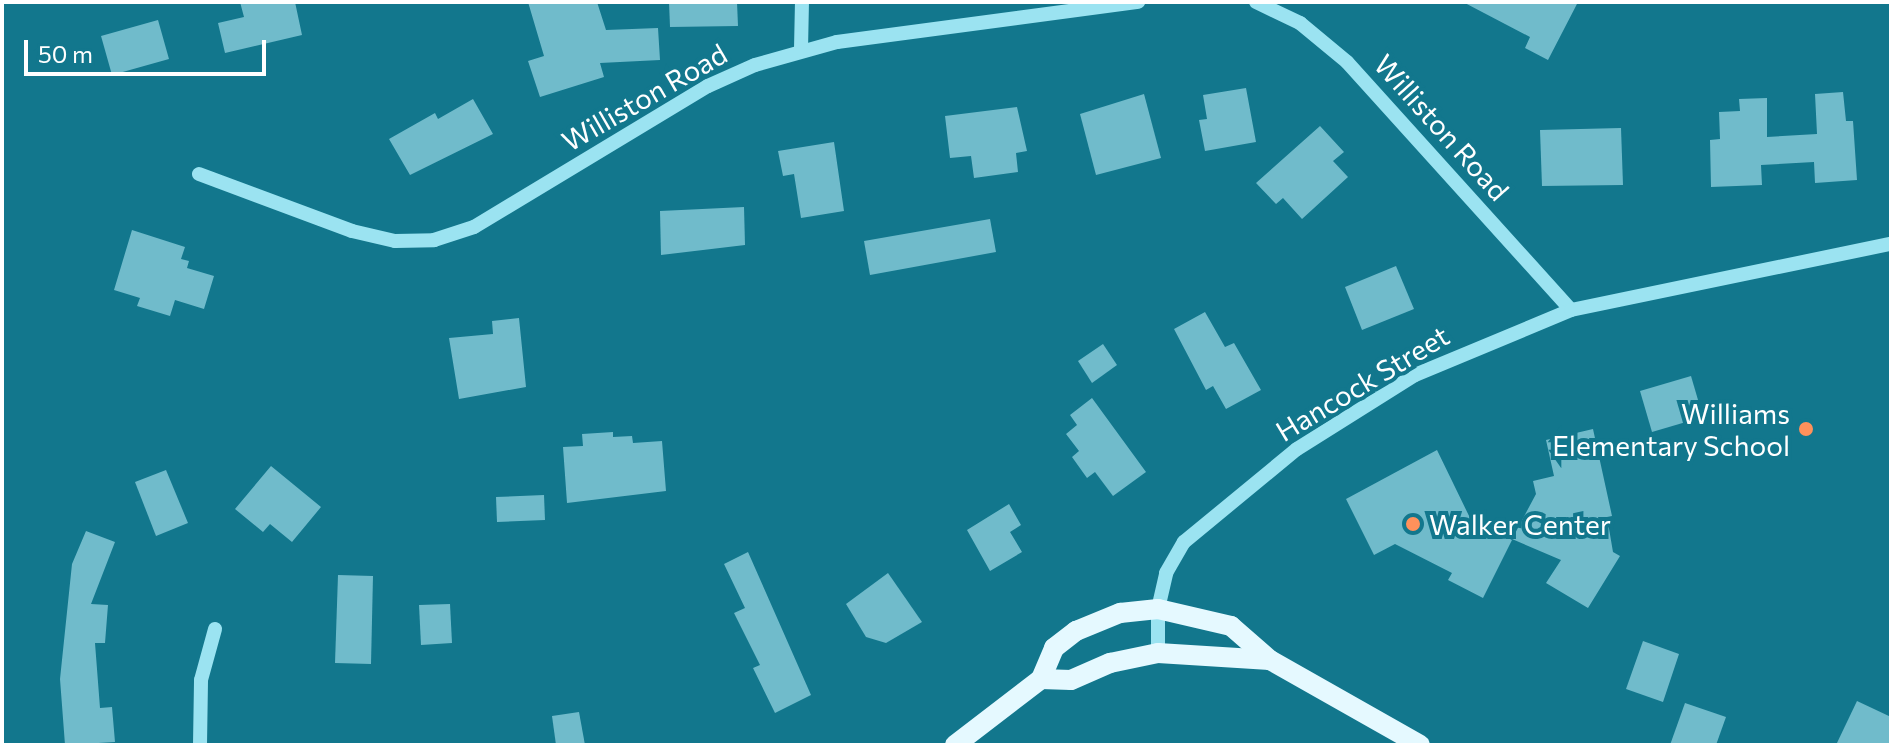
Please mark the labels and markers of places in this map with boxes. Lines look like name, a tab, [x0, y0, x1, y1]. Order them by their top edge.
place label: Williams Elementary School	[1552, 396, 1790, 462]
marker: Williams Elementary School	[1797, 420, 1815, 438]
place label: Walker Center	[1429, 507, 1611, 541]
marker: Walker Center	[1404, 515, 1422, 533]

